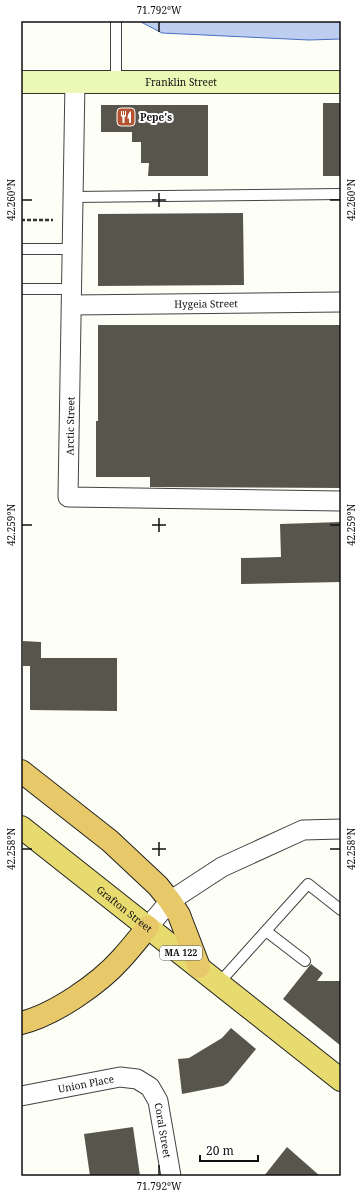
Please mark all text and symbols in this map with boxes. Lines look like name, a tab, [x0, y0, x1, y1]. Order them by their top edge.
text: 71.792°W	[137, 3, 182, 17]
street label: Franklin Street	[145, 75, 217, 89]
restaurant icon: Pepe's	[115, 106, 137, 128]
place label: Pepe's	[140, 110, 172, 124]
text: 42.260°N	[4, 179, 18, 221]
text: 42.260°N	[344, 179, 358, 221]
street label: Hygeia Street	[174, 296, 238, 311]
street label: Arctic Street	[62, 396, 78, 456]
text: 42.259°N	[4, 504, 18, 546]
text: 42.259°N	[344, 504, 358, 546]
text: 42.258°N	[4, 828, 18, 870]
text: 42.258°N	[344, 828, 358, 870]
street label: Grafton Street	[94, 882, 156, 936]
road number: MA 122	[160, 946, 202, 960]
street label: Union Place	[57, 1071, 115, 1096]
street label: Coral Street	[151, 1102, 175, 1159]
scale bar	[200, 1137, 258, 1163]
text: 20 m	[206, 1142, 234, 1159]
text: 71.792°W	[137, 1179, 182, 1193]

